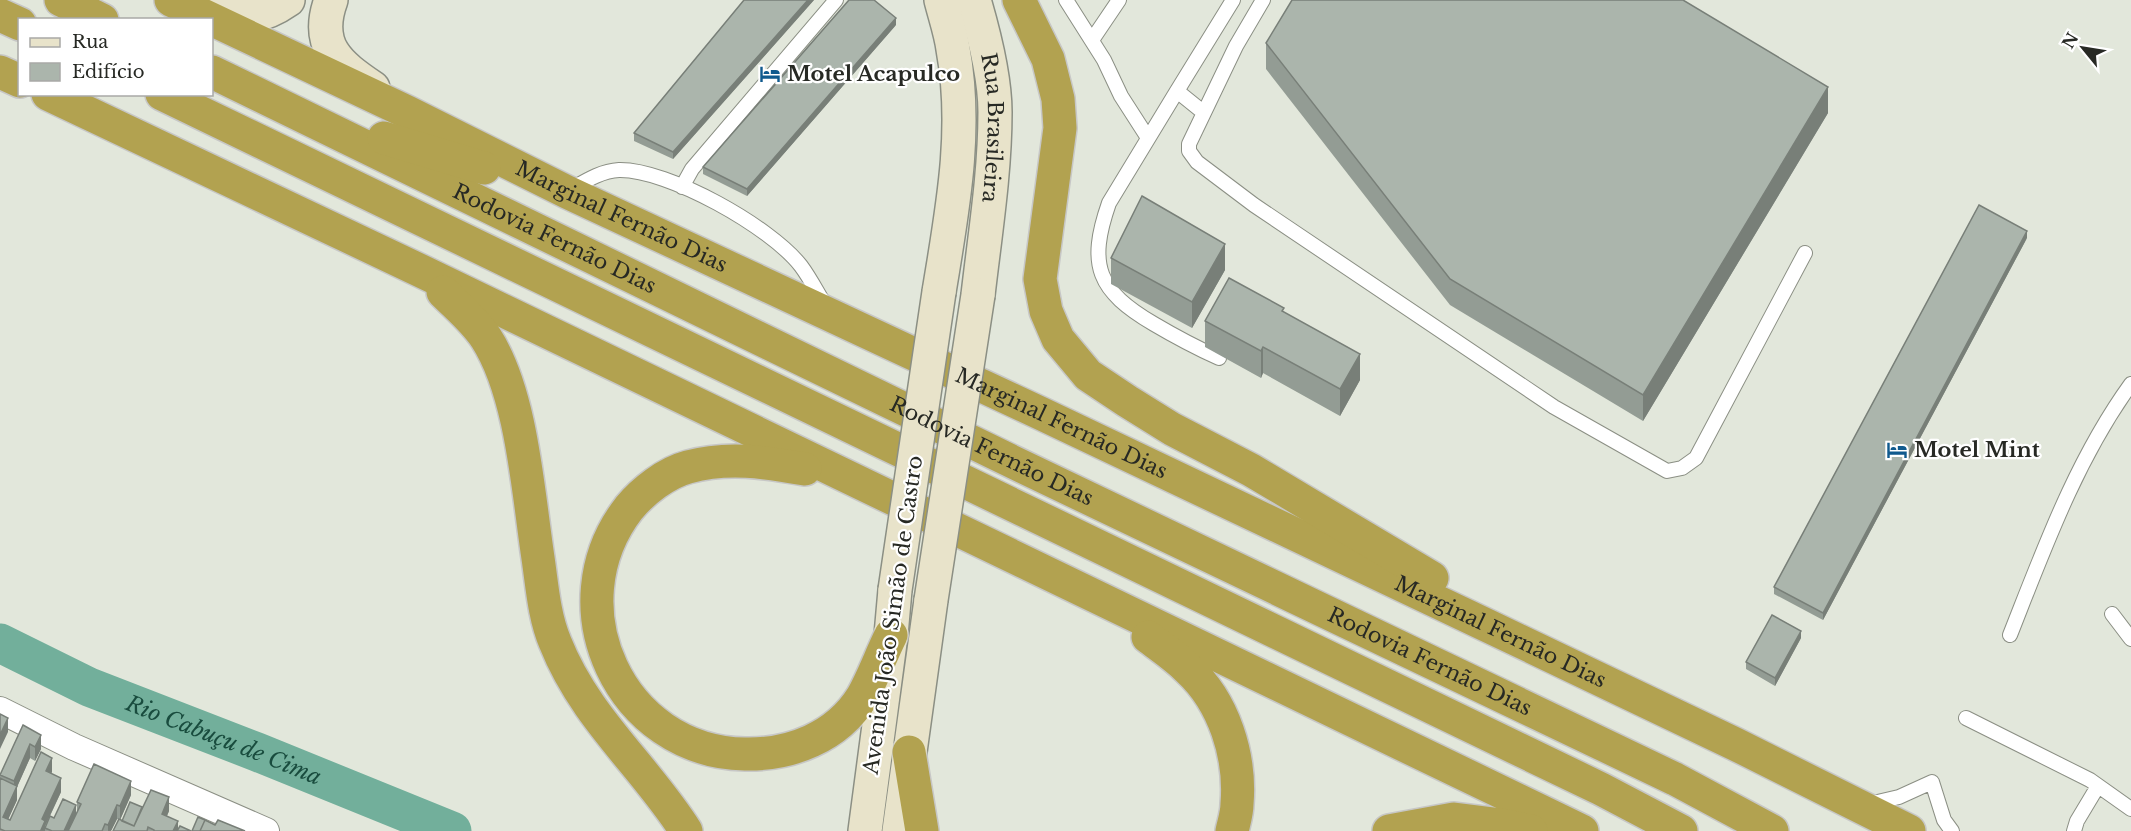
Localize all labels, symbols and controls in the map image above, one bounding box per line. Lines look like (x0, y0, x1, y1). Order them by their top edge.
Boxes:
legend (18, 18, 213, 96)
north arrow (2053, 18, 2113, 78)
text: N (2058, 29, 2082, 52)
text: Rua (72, 31, 108, 53)
street label: Rua Brasileira (975, 51, 1008, 204)
text: Edifício (72, 61, 145, 83)
place label: Motel Acapulco (787, 61, 960, 87)
hotel icon: Motel Acapulco (758, 62, 782, 86)
street label: Marginal Fernão Dias (511, 155, 732, 278)
street label: Rodovia Fernão Dias (449, 178, 661, 299)
street label: Marginal Fernão Dias (951, 362, 1172, 485)
street label: Rodovia Fernão Dias (886, 391, 1098, 512)
place label: Motel Mint (1914, 437, 2040, 463)
hotel icon: Motel Mint (1885, 438, 1909, 462)
street label: Avenida João Simão de Castro (858, 454, 928, 777)
street label: Marginal Fernão Dias (1390, 570, 1610, 693)
street label: Rodovia Fernão Dias (1324, 602, 1536, 721)
water label: Rio Cabuçu de Cima (121, 689, 325, 791)

